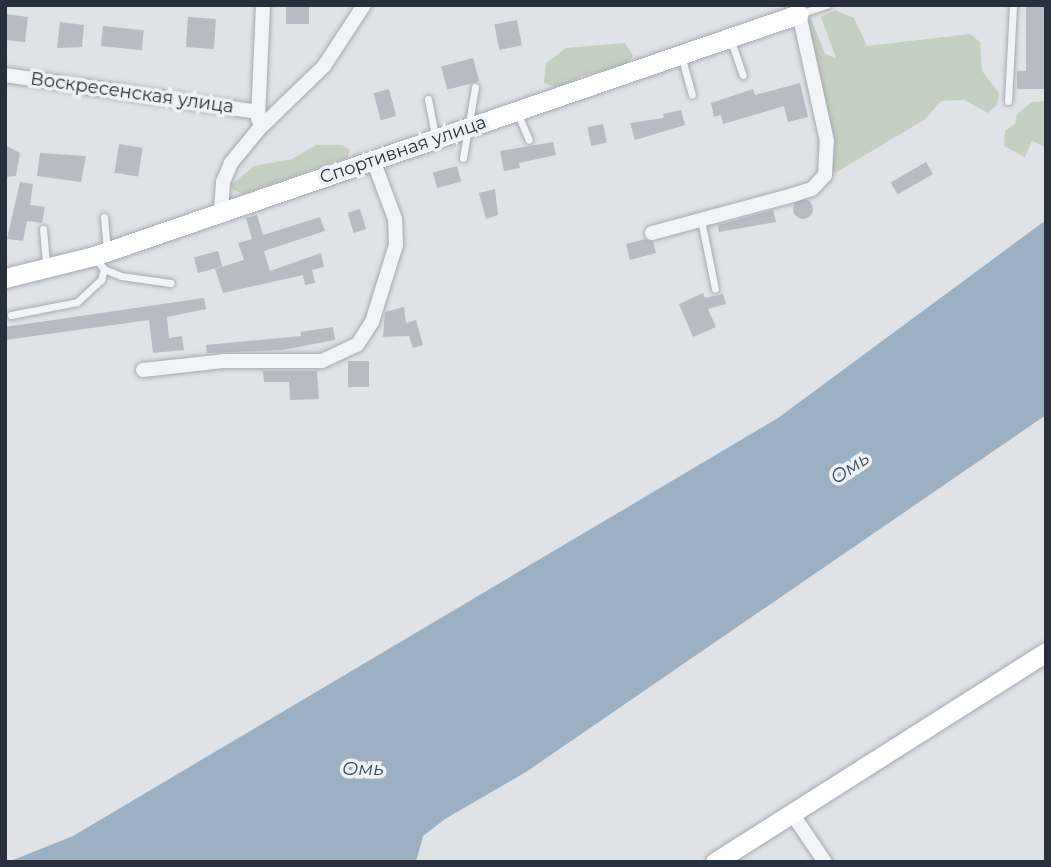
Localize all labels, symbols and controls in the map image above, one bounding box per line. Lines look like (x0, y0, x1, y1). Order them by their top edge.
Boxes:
street label: Воскресенская улица (29, 68, 235, 118)
street label: Спортивная улица (317, 111, 489, 189)
water label: Омь (826, 447, 874, 489)
water label: Омь (342, 758, 384, 780)

